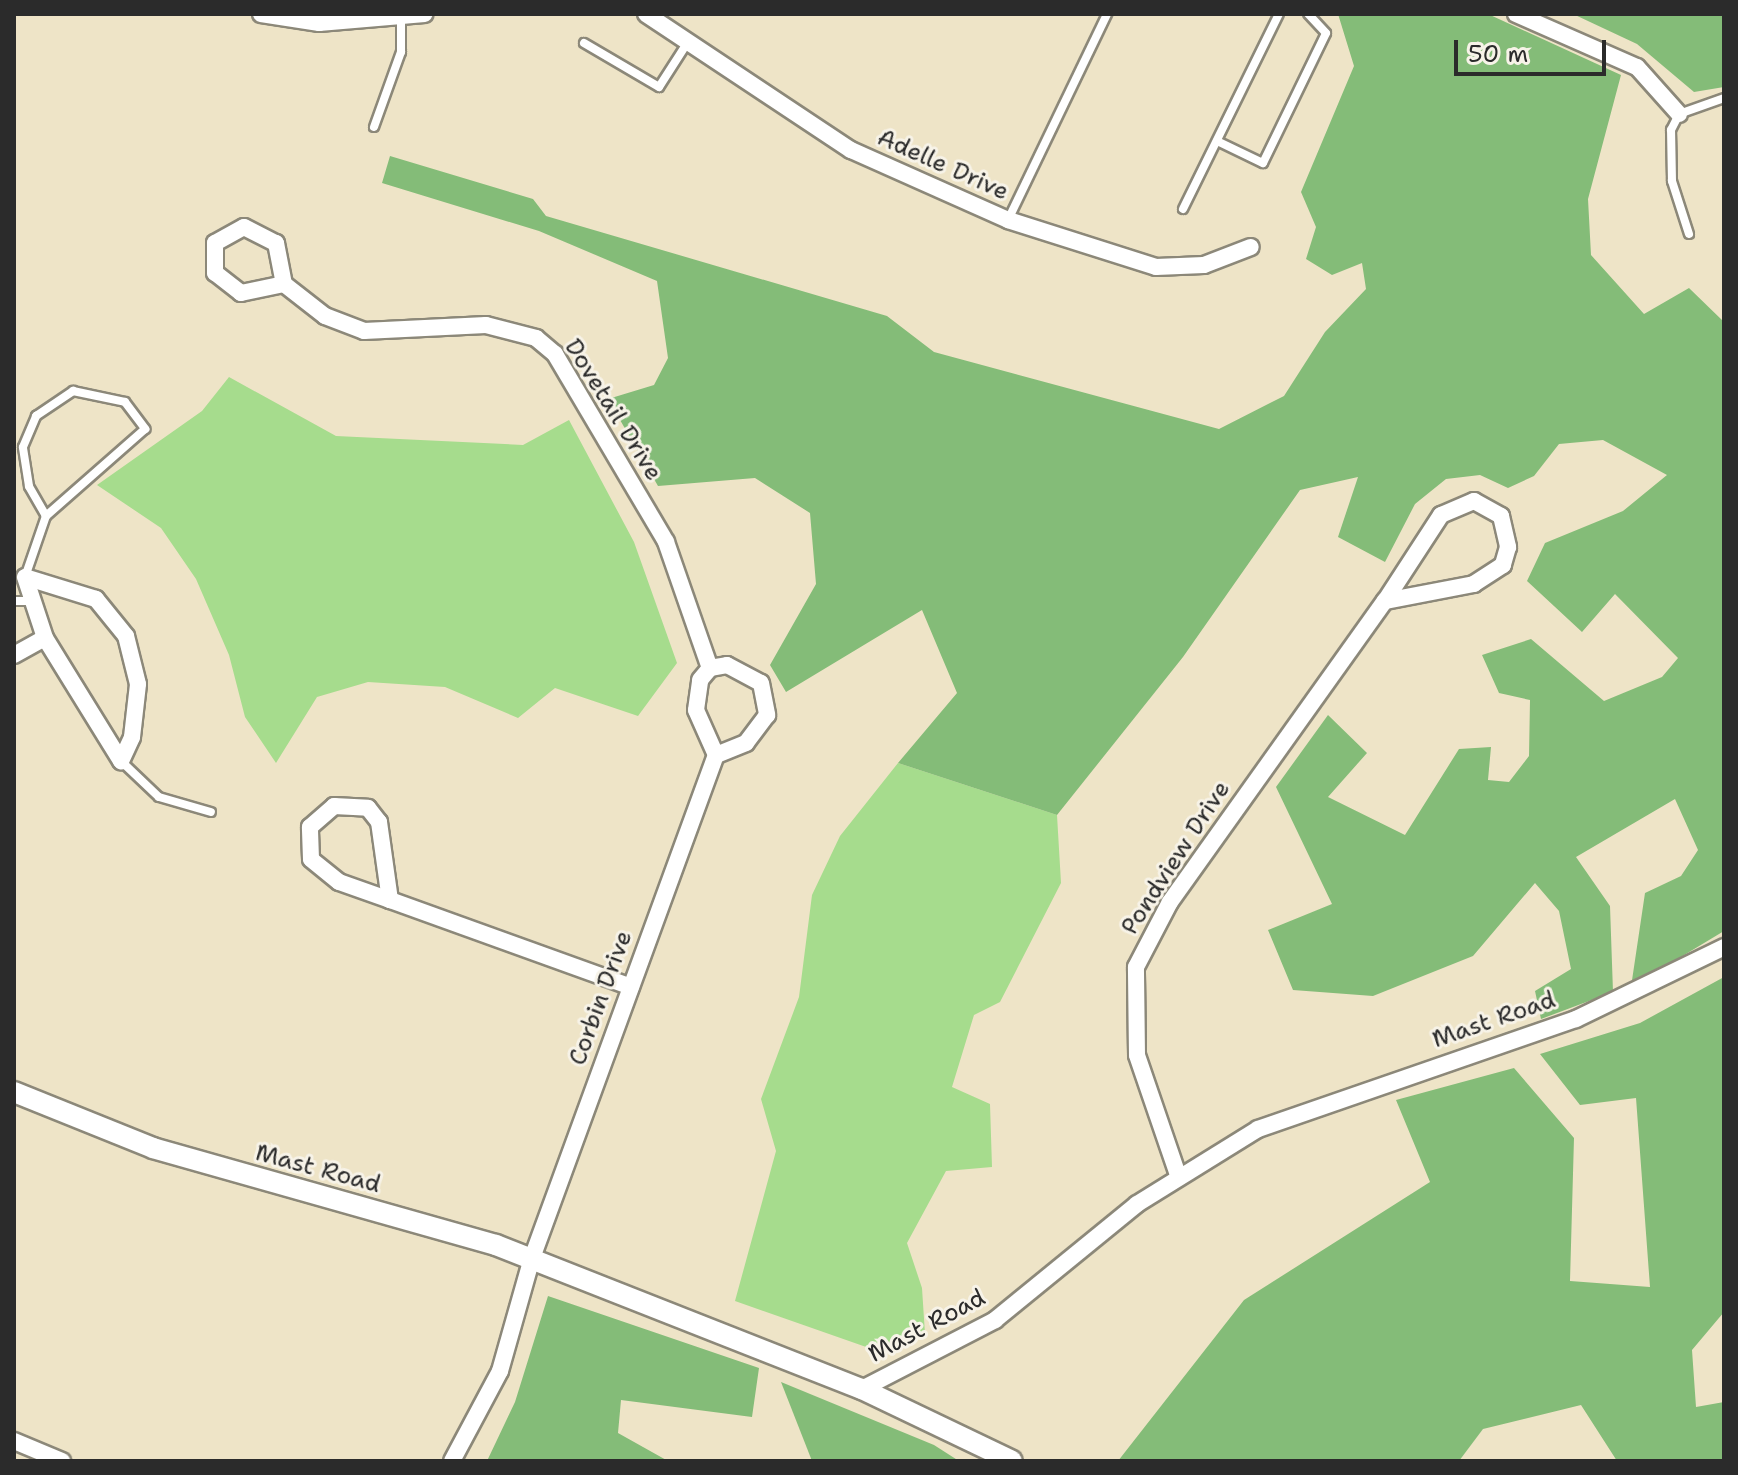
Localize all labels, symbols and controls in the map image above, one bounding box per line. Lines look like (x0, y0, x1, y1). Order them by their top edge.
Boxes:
scale bar (1458, 24, 1610, 74)
text: 50 m (1468, 38, 1528, 70)
street label: Adelle Drive (873, 123, 1013, 207)
street label: Dovetail Drive (558, 334, 668, 486)
street label: Pondview Drive (1116, 776, 1236, 940)
street label: Corbin Drive (563, 927, 639, 1069)
street label: Mast Road (1429, 985, 1559, 1055)
street label: Mast Road (252, 1138, 384, 1200)
street label: Mast Road (864, 1283, 990, 1369)

